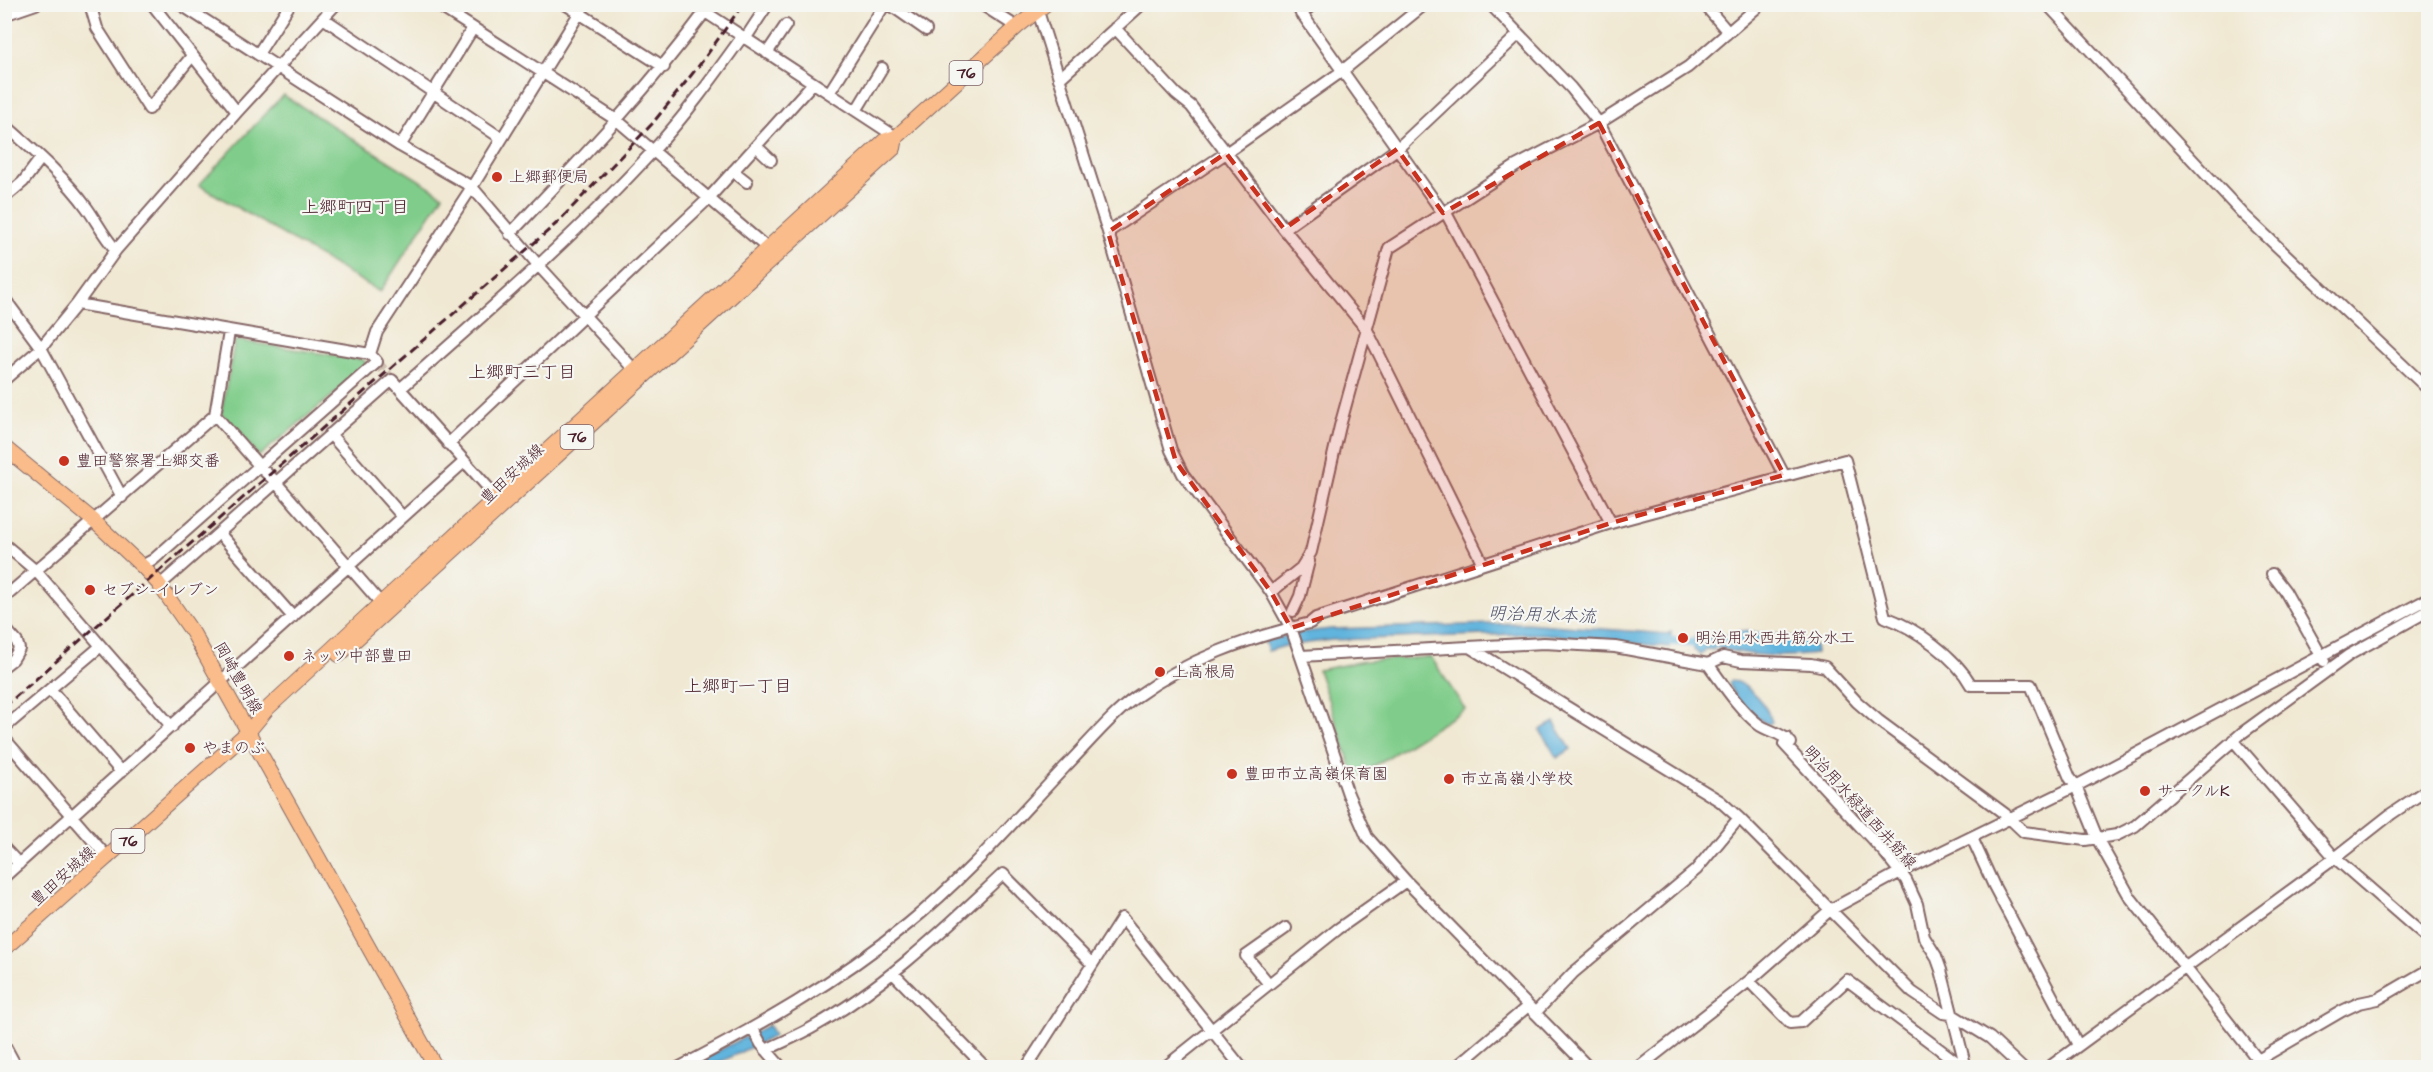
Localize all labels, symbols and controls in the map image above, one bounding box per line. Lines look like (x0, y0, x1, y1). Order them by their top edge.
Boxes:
road number: 76 (950, 61, 982, 85)
place label: 上郷郵便局 (509, 166, 589, 188)
marker: 上郷郵便局 (490, 170, 504, 184)
district label: 上郷町四丁目 (301, 195, 409, 220)
district label: 上郷町三丁目 (468, 360, 576, 385)
road number: 76 (560, 425, 594, 449)
street label: 豊田安城線 (475, 439, 549, 509)
place label: 豊田警察署上郷交番 (76, 450, 220, 472)
marker: 豊田警察署上郷交番 (57, 454, 71, 468)
place label: セブン-イレブン (102, 579, 219, 601)
marker: セブン-イレブン (83, 583, 97, 597)
water label: 明治用水本流 (1488, 601, 1597, 629)
place label: 明治用水西井筋分水工 (1695, 627, 1855, 649)
marker: 明治用水西井筋分水工 (1676, 631, 1690, 645)
street label: 岡崎豊明線 (208, 638, 268, 718)
place label: ネッツ中部豊田 (301, 645, 412, 667)
marker: ネッツ中部豊田 (282, 649, 296, 663)
place label: 上高根局 (1172, 661, 1236, 683)
marker: 上高根局 (1153, 665, 1167, 679)
district label: 上郷町一丁目 (684, 674, 792, 699)
place label: やまのぶ (202, 737, 266, 759)
street label: 明治用水緑道西井筋線 (1798, 740, 1922, 874)
marker: やまのぶ (183, 741, 197, 755)
place label: 豊田市立高嶺保育園 (1244, 763, 1388, 785)
marker: 豊田市立高嶺保育園 (1225, 767, 1239, 781)
place label: 市立高嶺小学校 (1461, 768, 1573, 790)
marker: 市立高嶺小学校 (1442, 772, 1456, 786)
place label: サークルK (2157, 780, 2230, 802)
marker: サークルK (2138, 784, 2152, 798)
road number: 76 (112, 829, 144, 853)
street label: 豊田安城線 (26, 841, 100, 911)

